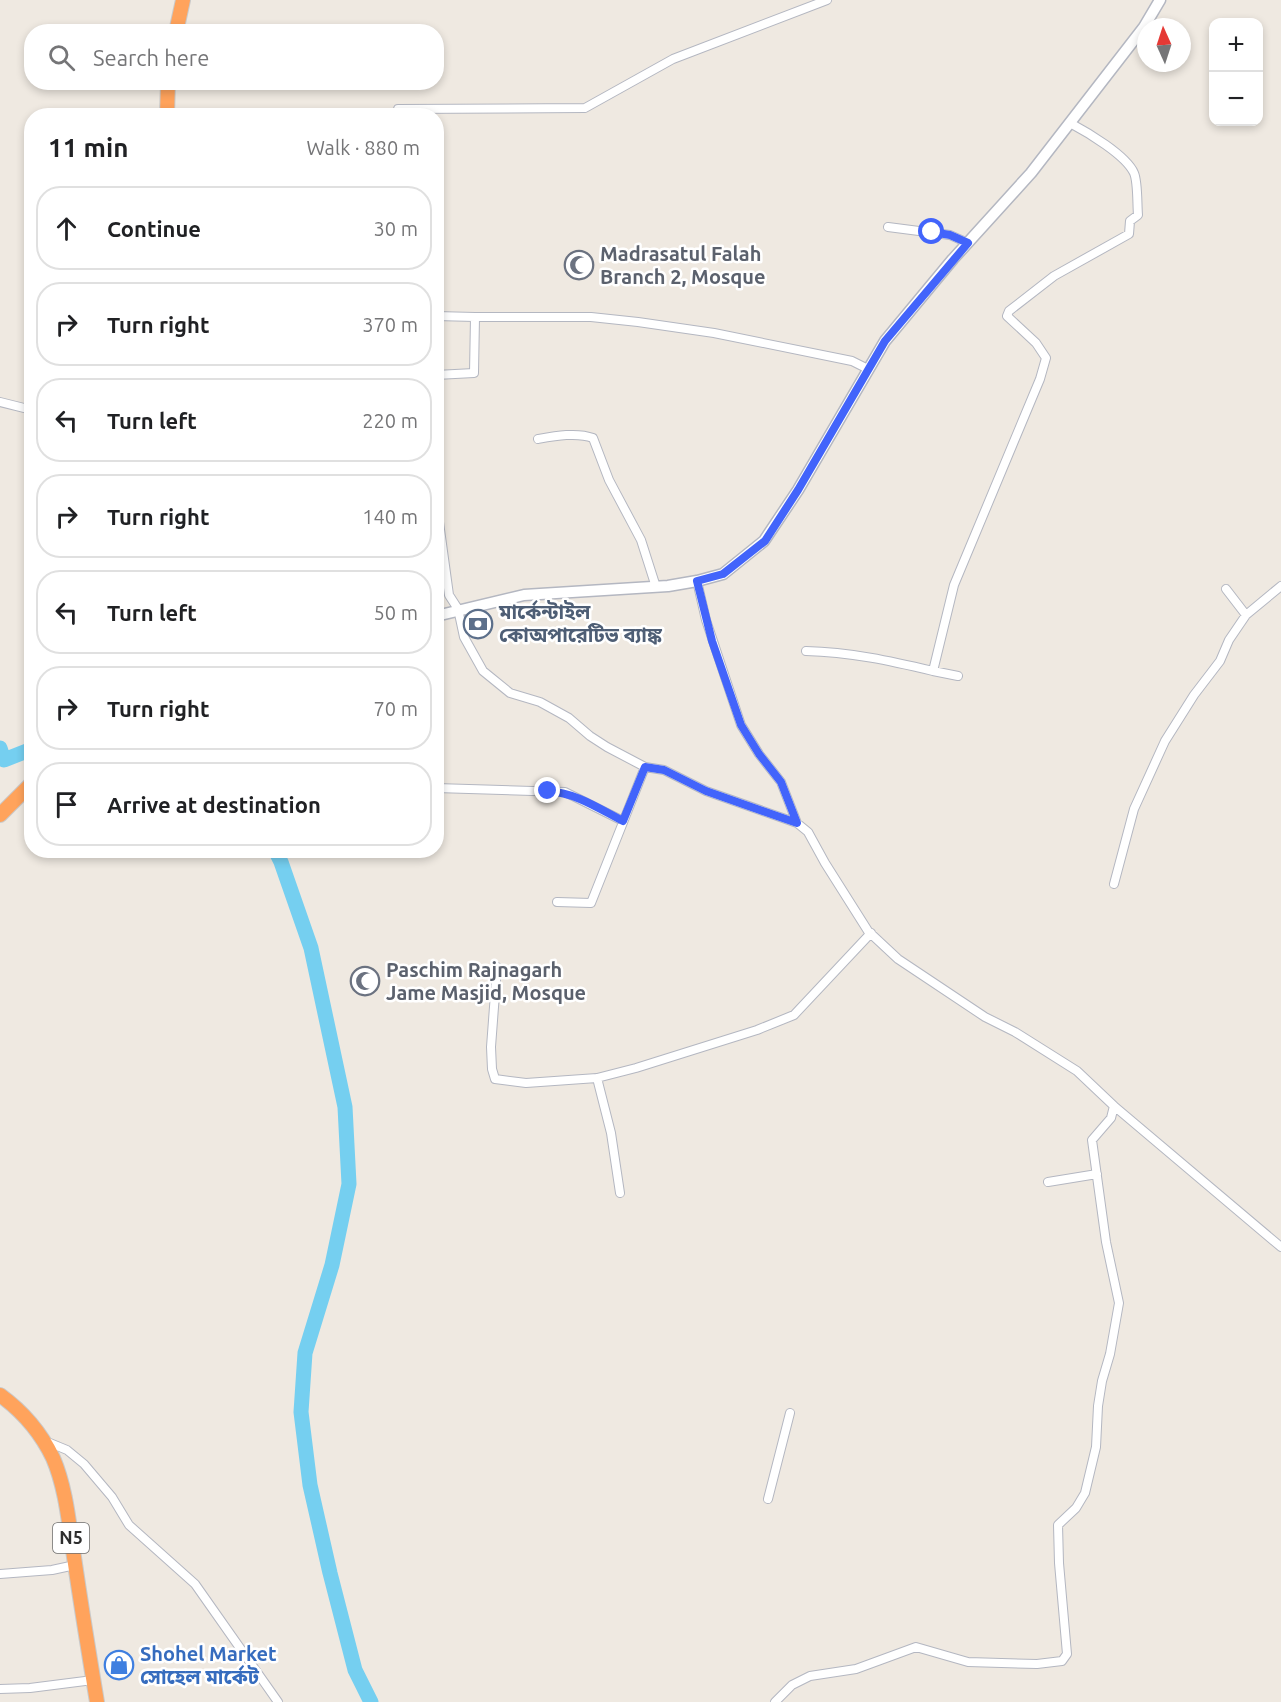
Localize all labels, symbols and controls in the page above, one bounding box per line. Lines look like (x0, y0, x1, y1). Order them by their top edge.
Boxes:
north arrow (1137, 18, 1191, 72)
map controls (1209, 18, 1263, 126)
button: + (1209, 18, 1263, 72)
search box (24, 24, 444, 90)
icon: search (45, 41, 78, 74)
text: Search here (93, 45, 209, 70)
button: − (1209, 72, 1263, 126)
text: 11 min (48, 133, 128, 162)
text: Walk · 880 m (307, 136, 420, 159)
icon: ahead (50, 212, 83, 245)
text: Continue (107, 216, 201, 241)
text: 30 m (374, 217, 418, 240)
route start (918, 218, 944, 244)
place label: Madrasatul Falah Branch 2, Mosque (600, 242, 766, 288)
mosque icon: Madrasatul Falah Branch 2, Mosque (563, 249, 595, 281)
icon: right (50, 308, 83, 341)
text: Turn right (107, 312, 209, 337)
text: 370 m (362, 313, 418, 336)
icon: left (50, 404, 83, 437)
text: Turn left (107, 408, 197, 433)
text: 220 m (362, 409, 418, 432)
icon: right (50, 500, 83, 533)
text: Turn right (107, 504, 209, 529)
text: 140 m (362, 505, 418, 528)
icon: left (50, 596, 83, 629)
text: Turn left (107, 600, 197, 625)
place label: মার্কেন্টাইল কোঅপারেটিভ ব্যাঙ্ক (498, 600, 663, 646)
text: 50 m (374, 601, 418, 624)
bank icon: মার্কেন্টাইল কোঅপারেটিভ ব্যাঙ্ক (462, 608, 494, 640)
icon: right (50, 692, 83, 725)
text: Turn right (107, 696, 209, 721)
text: 70 m (374, 697, 418, 720)
route end (534, 777, 560, 803)
icon: arrive (50, 788, 83, 821)
text: Arrive at destination (107, 792, 321, 817)
place label: Paschim Rajnagarh Jame Masjid, Mosque (386, 958, 586, 1004)
mosque icon: Paschim Rajnagarh Jame Masjid, Mosque (349, 965, 381, 997)
road number: N5 (53, 1523, 89, 1553)
place label: Shohel Market সোহেল মার্কেট (140, 1642, 277, 1688)
shop icon: Shohel Market সোহেল মার্কেট (103, 1649, 135, 1681)

